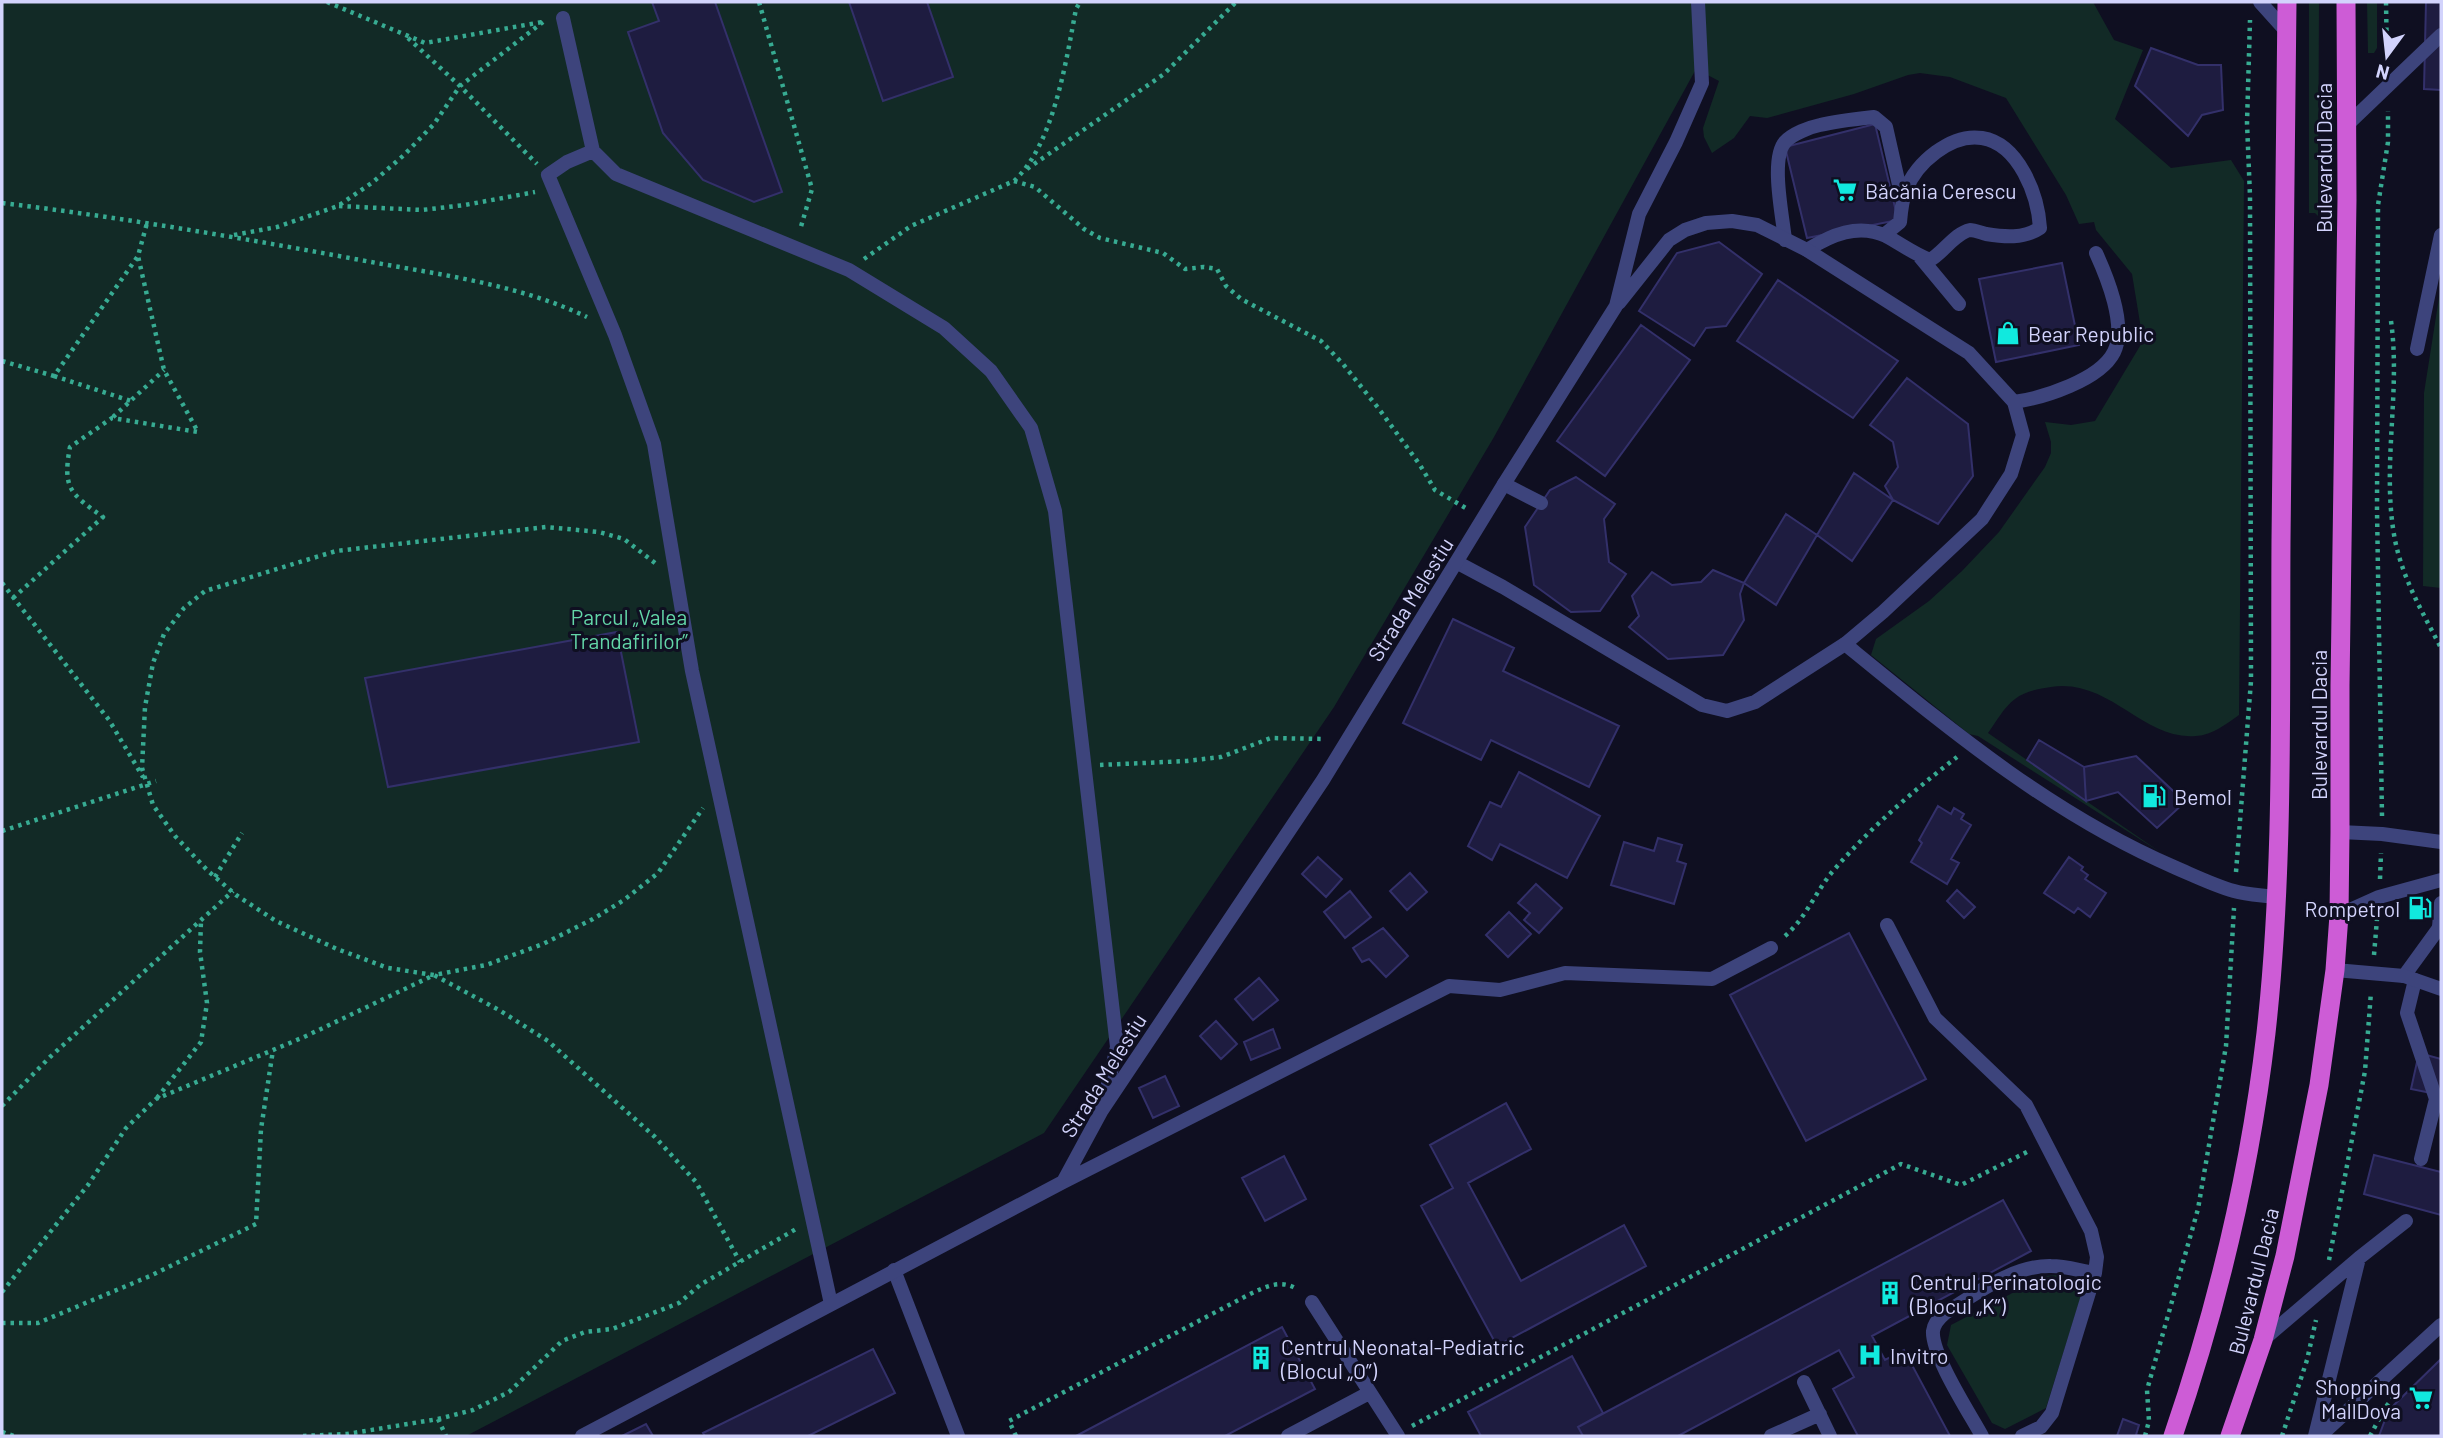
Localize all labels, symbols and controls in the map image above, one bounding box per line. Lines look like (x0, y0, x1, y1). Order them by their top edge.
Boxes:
north arrow (2352, 21, 2422, 91)
text: N (2373, 60, 2392, 86)
street label: Bulevardul Dacia (2311, 83, 2336, 233)
supermarket icon: Băcănia Cerescu (1831, 176, 1859, 204)
place label: Băcănia Cerescu (1865, 178, 2017, 203)
shop icon: Bear Republic (1994, 319, 2022, 347)
place label: Bear Republic (2028, 321, 2154, 346)
street label: Strada Melestiu (1362, 533, 1458, 665)
park label: Parcul „Valea Trandafirilor” (570, 604, 688, 653)
street label: Bulevardul Dacia (2306, 650, 2331, 800)
fuel station icon: Bemol (2140, 782, 2168, 810)
place label: Bemol (2174, 784, 2232, 809)
fuel station icon: Rompetrol (2406, 894, 2434, 922)
place label: Rompetrol (2304, 896, 2400, 921)
street label: Strada Melestiu (1055, 1009, 1151, 1141)
street label: Bulevardul Dacia (2223, 1205, 2283, 1357)
place label: Centrul Perinatologic (Blocul „K”) (1909, 1269, 2102, 1318)
building icon: Centrul Perinatologic (Blocul „K”) (1876, 1279, 1904, 1307)
place label: Centrul Neonatal-Pediatric (Blocul „O”) (1280, 1334, 1524, 1383)
hospital icon: Invitro (1856, 1341, 1884, 1369)
place label: Invitro (1890, 1343, 1949, 1368)
building icon: Centrul Neonatal-Pediatric (Blocul „O”) (1247, 1344, 1275, 1372)
place label: Shopping MallDova (2315, 1374, 2401, 1423)
supermarket icon: Shopping MallDova (2407, 1384, 2435, 1412)

